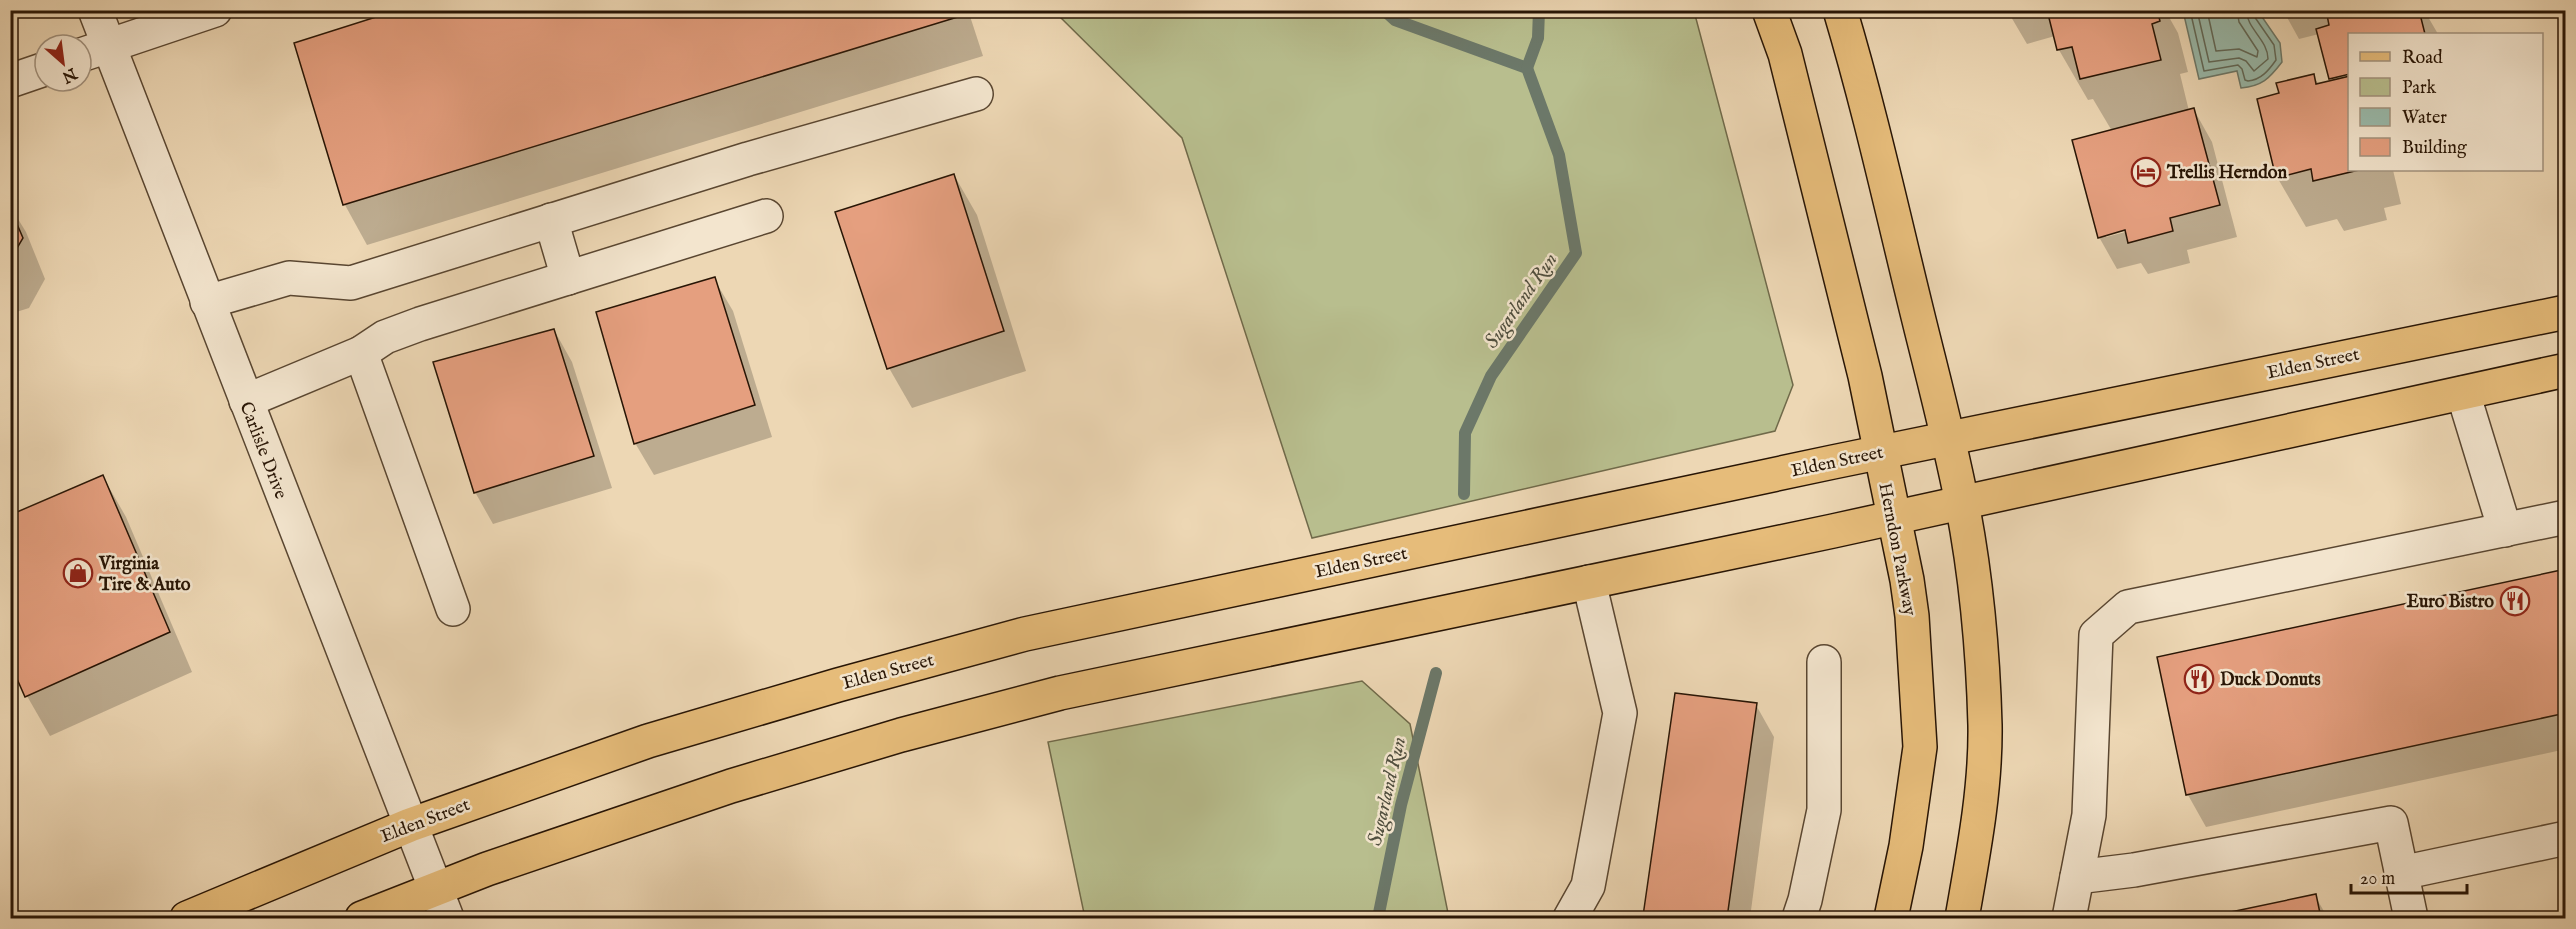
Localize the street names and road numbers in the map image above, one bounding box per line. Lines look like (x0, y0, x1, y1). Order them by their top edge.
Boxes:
street label: Elden Street (2265, 344, 2361, 385)
street label: Carlisle Drive (234, 399, 292, 502)
street label: Elden Street (1789, 442, 1885, 483)
street label: Herndon Parkway (1872, 481, 1921, 618)
street label: Elden Street (1313, 543, 1409, 584)
street label: Elden Street (840, 649, 936, 696)
street label: Elden Street (378, 794, 473, 849)

